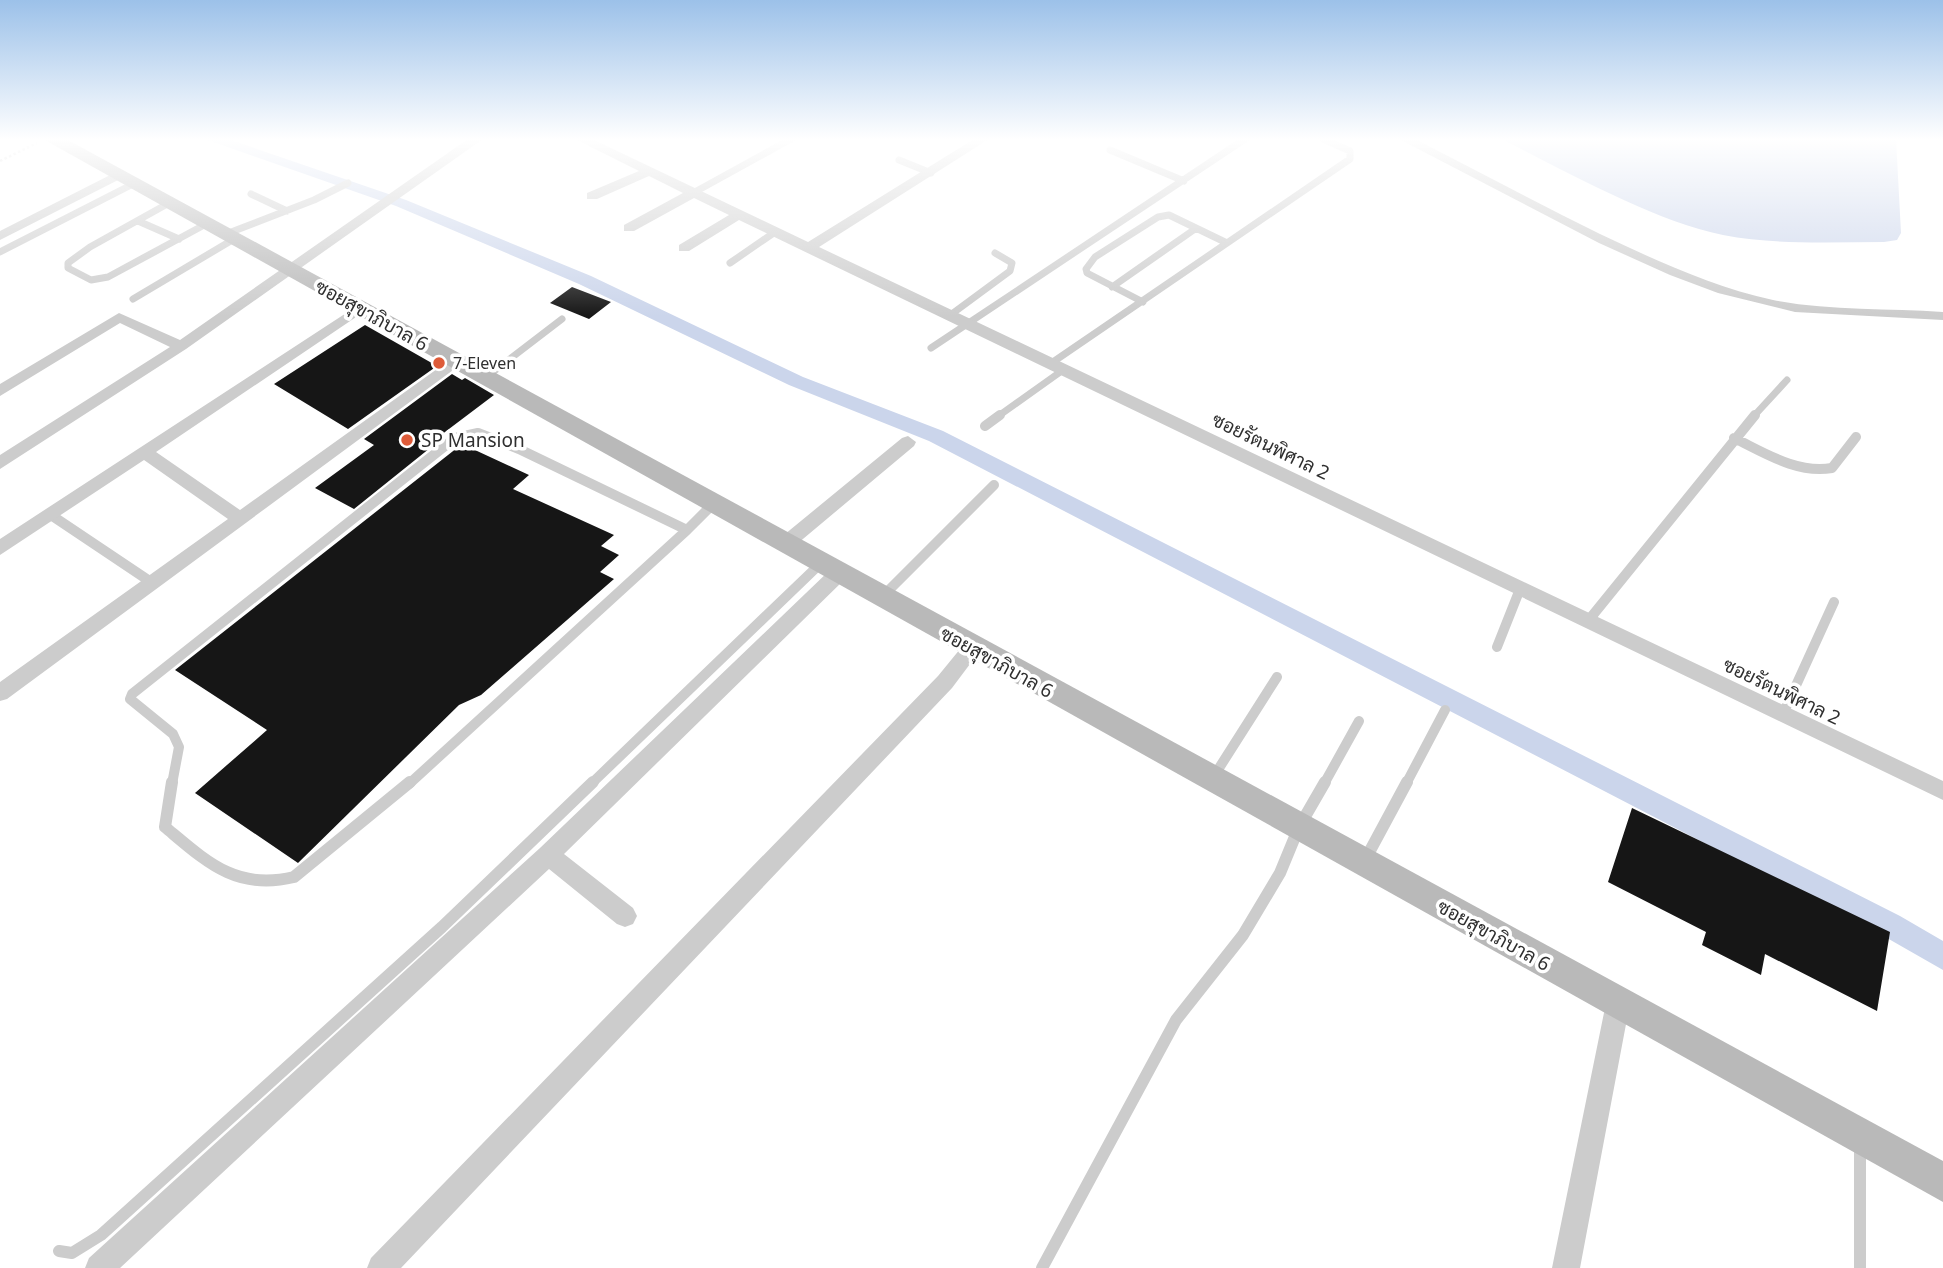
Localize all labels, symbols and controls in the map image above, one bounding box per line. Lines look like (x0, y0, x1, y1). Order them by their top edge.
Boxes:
street label: ซอยสุขาภิบาล 6 (311, 273, 433, 357)
place label: 7-Eleven (453, 352, 516, 374)
marker: 7-Eleven (431, 355, 447, 371)
street label: ซอยรัตนพิศาล 2 (1208, 406, 1334, 486)
place label: SP Mansion (421, 427, 525, 453)
marker: SP Mansion (399, 432, 415, 448)
street label: ซอยสุขาภิบาล 6 (936, 620, 1058, 704)
street label: ซอยรัตนพิศาล 2 (1719, 651, 1845, 731)
street label: ซอยสุขาภิบาล 6 (1433, 893, 1555, 977)

